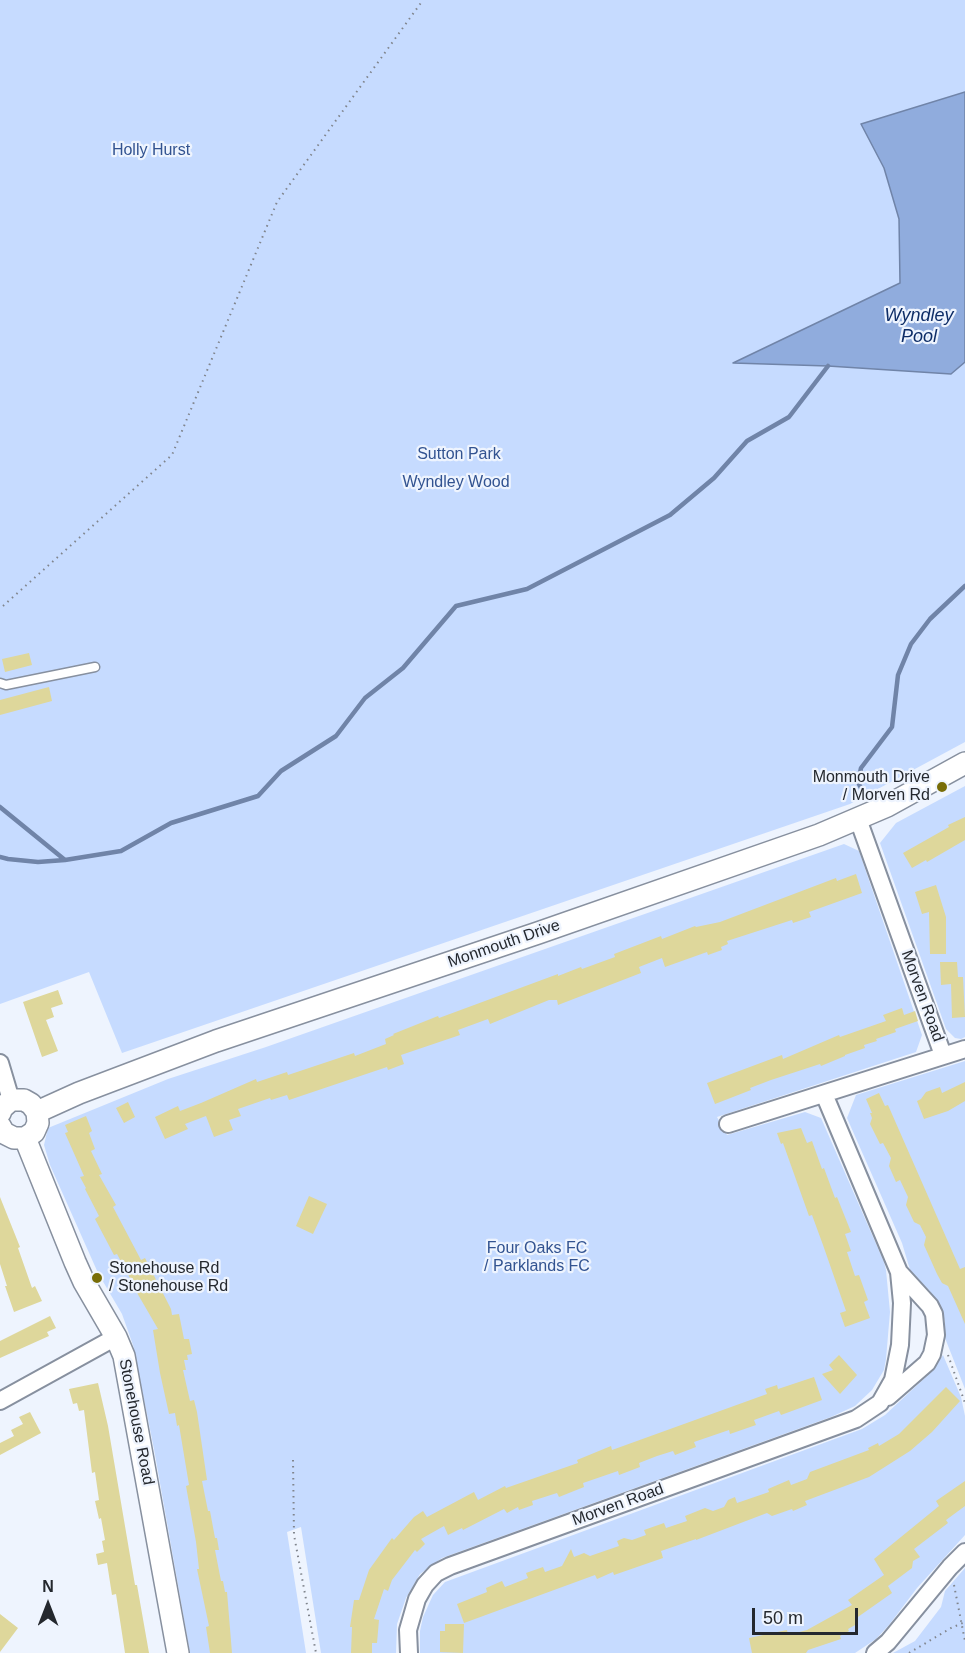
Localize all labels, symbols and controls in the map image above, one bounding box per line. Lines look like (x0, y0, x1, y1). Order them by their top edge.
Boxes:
park label: Holly Hurst (112, 141, 190, 161)
water label: Wyndley Pool (884, 305, 954, 348)
park label: Sutton Park (417, 445, 501, 465)
park label: Wyndley Wood (402, 473, 510, 493)
place label: Monmouth Drive / Morven Rd (813, 768, 930, 806)
marker: Monmouth Drive / Morven Rd (935, 780, 949, 794)
street label: Monmouth Drive (445, 916, 563, 972)
street label: Morven Road (897, 948, 947, 1044)
park label: Four Oaks FC / Parklands FC (484, 1239, 590, 1277)
place label: Stonehouse Rd / Stonehouse Rd (109, 1259, 228, 1297)
marker: Stonehouse Rd / Stonehouse Rd (90, 1271, 104, 1285)
street label: Stonehouse Road (114, 1357, 158, 1487)
street label: Morven Road (570, 1480, 666, 1530)
north arrow (18, 1575, 78, 1635)
text: N (42, 1578, 54, 1595)
scale bar (755, 1596, 862, 1634)
text: 50 m (763, 1608, 803, 1628)

